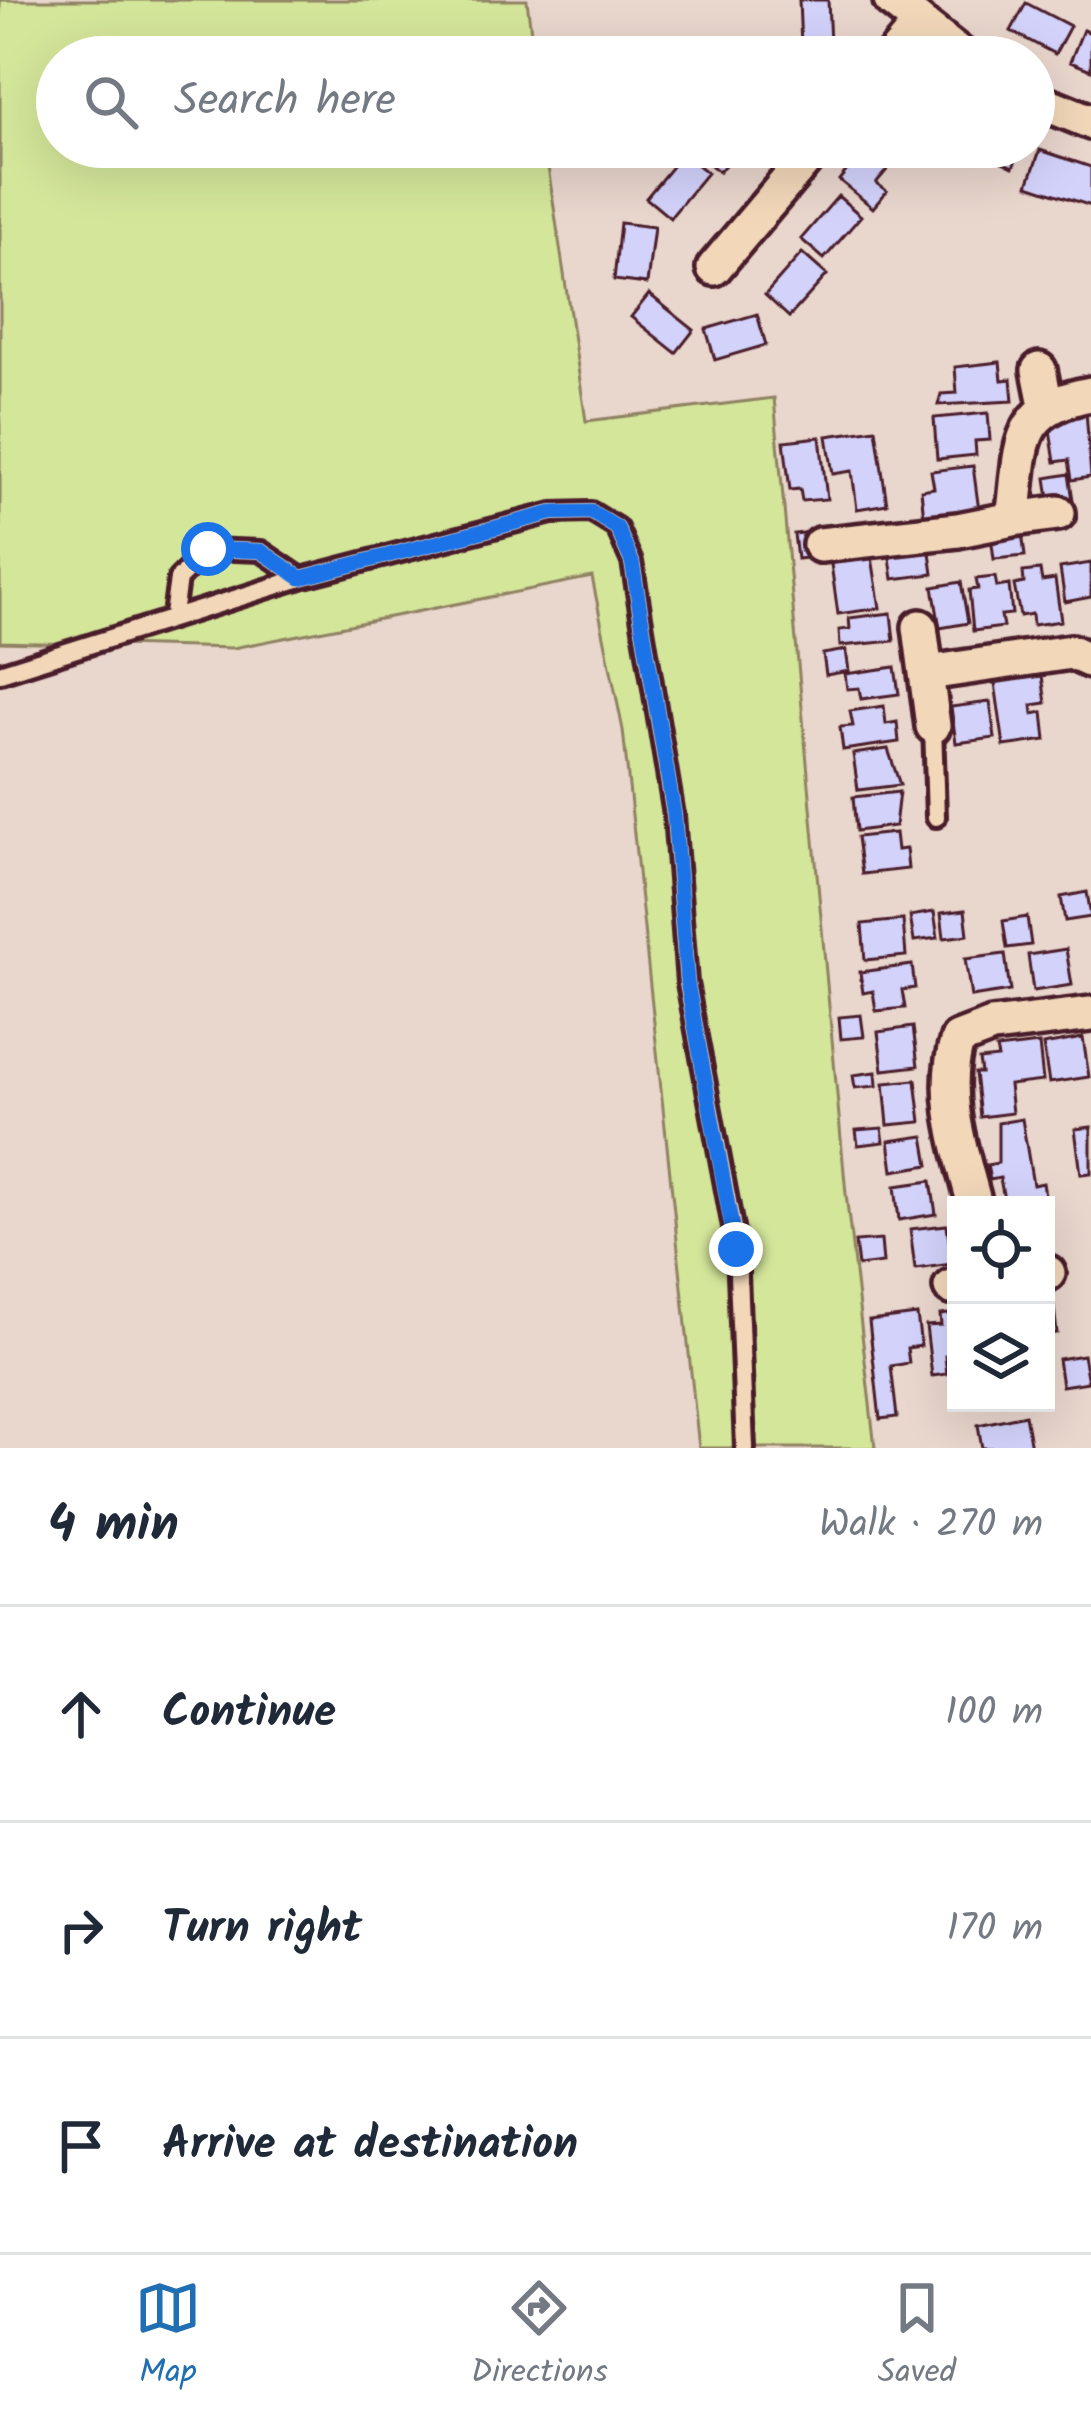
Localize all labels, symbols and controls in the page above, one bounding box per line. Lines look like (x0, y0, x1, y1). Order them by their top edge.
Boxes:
search box (36, 36, 1055, 168)
text: Search here (174, 66, 396, 138)
icon: search (78, 69, 144, 135)
route start (181, 522, 235, 576)
map controls (947, 1196, 1055, 1412)
button: locate (947, 1196, 1055, 1304)
route end (709, 1222, 763, 1276)
button: layers (947, 1304, 1055, 1412)
text: 4 min (48, 1486, 179, 1567)
text: Walk · 270 m (819, 1495, 1043, 1557)
text: Continue (162, 1678, 336, 1750)
icon: ahead (48, 1681, 114, 1747)
text: 100 m (945, 1683, 1043, 1745)
text: Turn right (162, 1894, 362, 1966)
icon: right (48, 1897, 114, 1963)
text: 170 m (947, 1899, 1043, 1961)
text: Arrive at destination (162, 2110, 578, 2182)
icon: arrive (48, 2113, 114, 2179)
tab: Map (135, 2275, 201, 2400)
tab: Directions (471, 2275, 608, 2400)
tab: Saved (878, 2275, 956, 2400)

